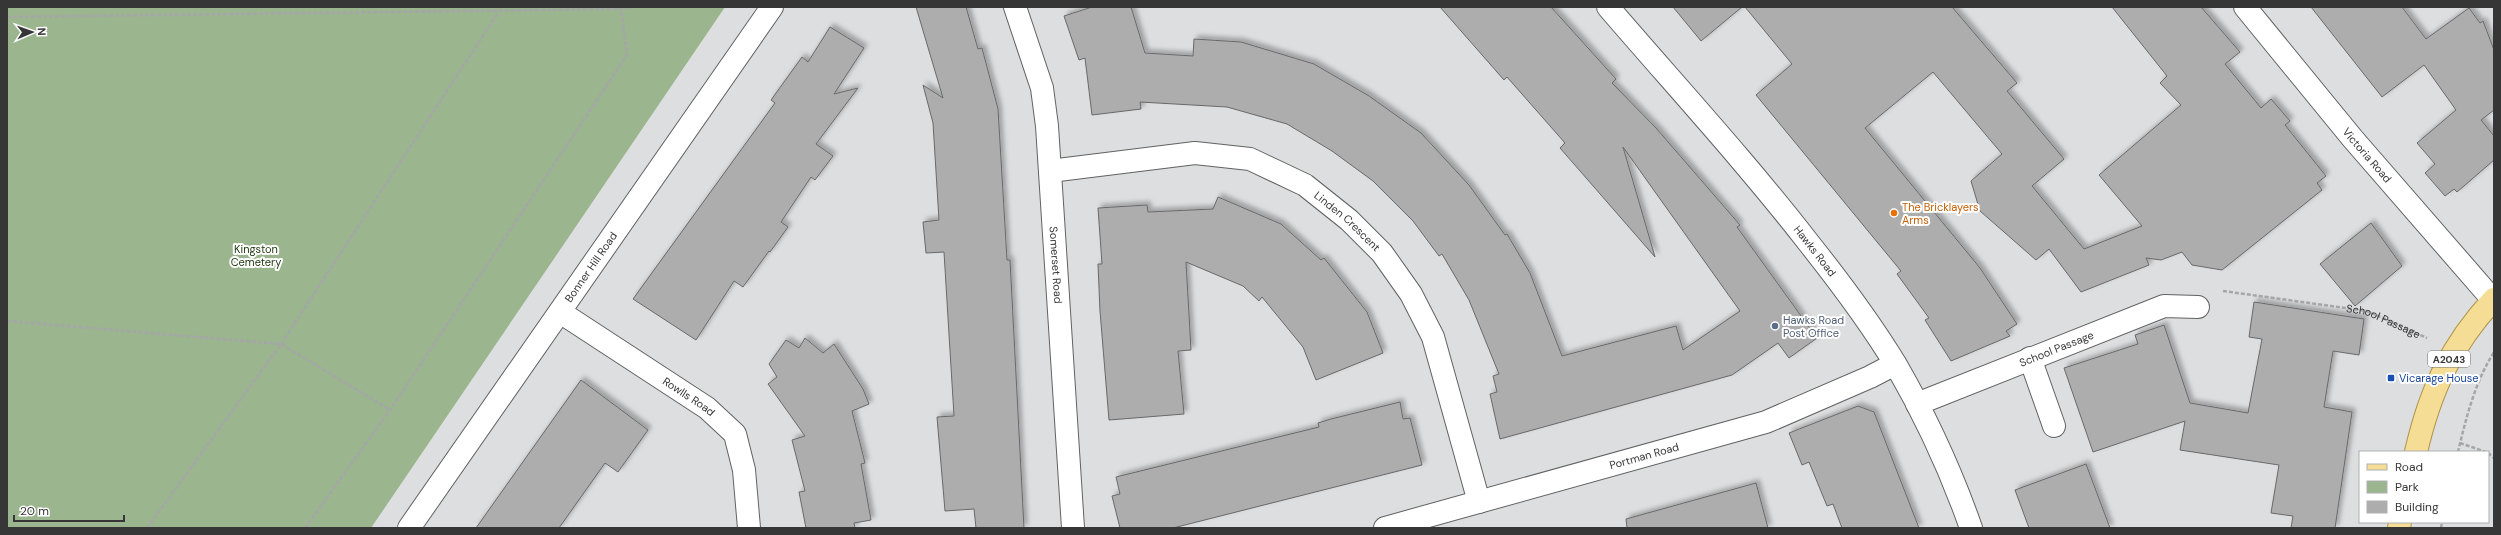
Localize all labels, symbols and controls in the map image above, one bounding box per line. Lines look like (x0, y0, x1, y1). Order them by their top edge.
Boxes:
north arrow (12, 12, 52, 52)
text: N (35, 27, 49, 36)
street label: Victoria Road (2340, 125, 2395, 186)
street label: Linden Crescent (1311, 188, 1383, 254)
place label: The Bricklayers Arms (1902, 200, 1979, 227)
marker: The Bricklayers Arms (1889, 208, 1899, 218)
street label: Hawks Road (1791, 223, 1839, 279)
street label: Somerset Road (1047, 226, 1065, 304)
street label: Bonner Hill Road (561, 229, 620, 305)
park label: Kingston Cemetery (231, 242, 281, 269)
street label: School Passage (2345, 301, 2423, 341)
place label: Hawks Road Post Office (1783, 313, 1844, 340)
marker: Hawks Road Post Office (1770, 321, 1780, 331)
street label: School Passage (2017, 328, 2096, 370)
road number: A2043 (2428, 351, 2470, 367)
place label: Vicarage House (2399, 371, 2479, 385)
marker: Vicarage House (2386, 373, 2396, 383)
street label: Rowlls Road (660, 374, 718, 419)
street label: Portman Road (1608, 440, 1681, 472)
legend (2359, 451, 2489, 523)
text: Road (2395, 459, 2423, 475)
text: Park (2395, 479, 2419, 495)
scale bar (14, 497, 124, 523)
text: Building (2395, 499, 2439, 515)
text: 20 m (20, 503, 49, 519)

